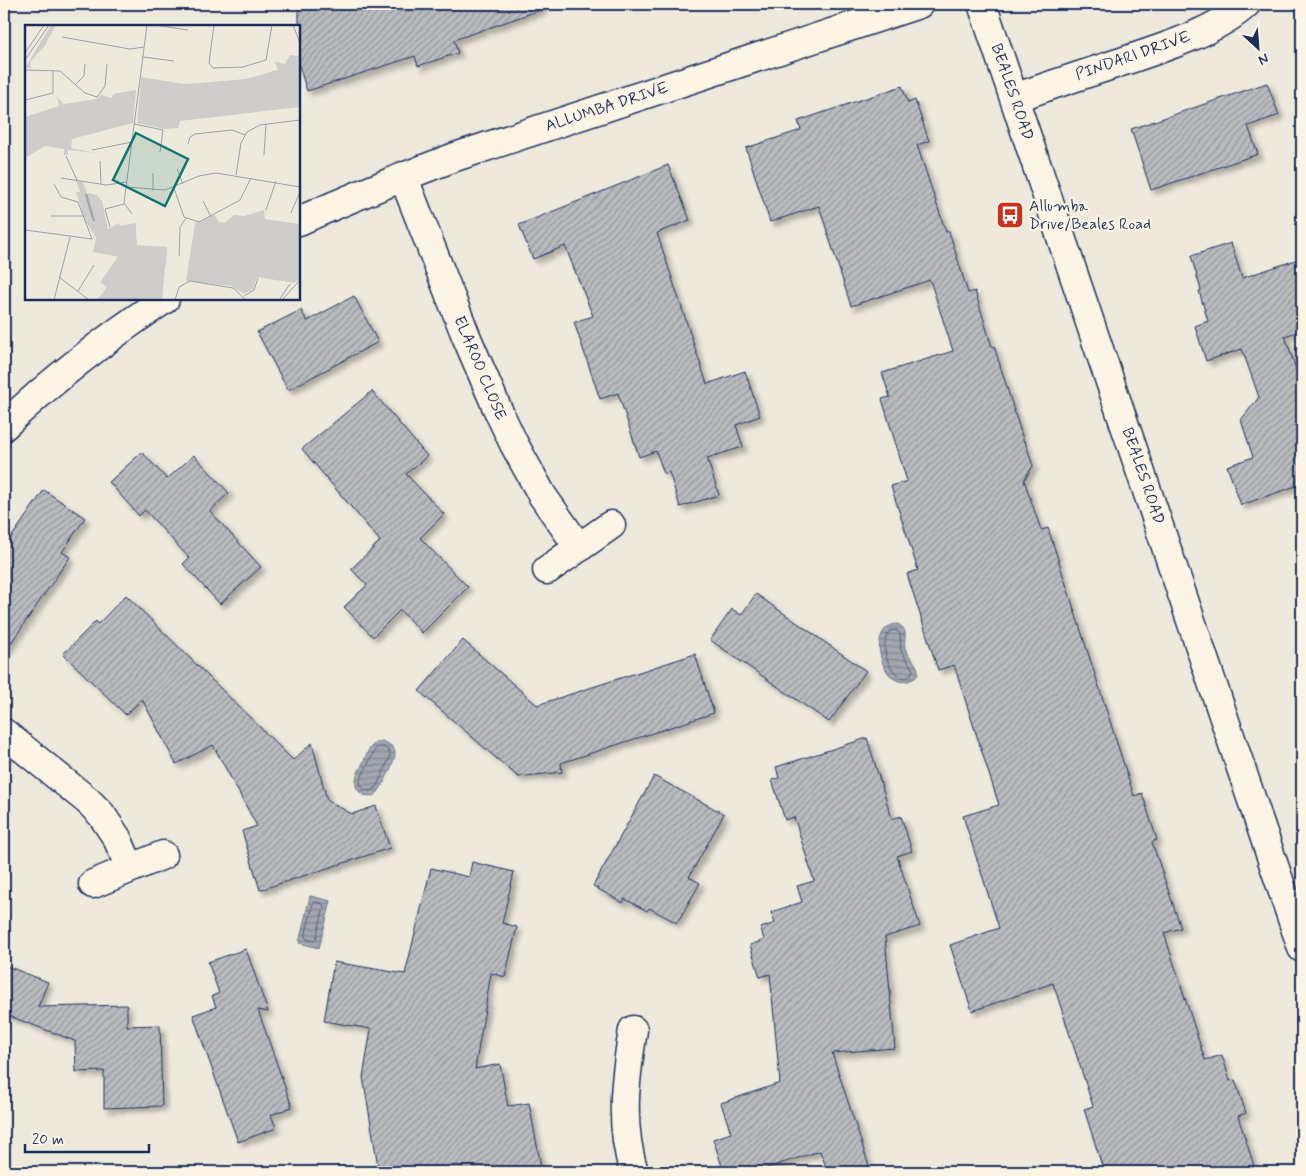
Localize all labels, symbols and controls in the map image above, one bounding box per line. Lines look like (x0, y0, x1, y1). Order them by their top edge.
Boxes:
north arrow (1234, 22, 1284, 72)
inset map (25, 25, 300, 300)
street label: PINDARI DRIVE (1073, 26, 1193, 86)
street label: BEALES ROAD (986, 41, 1038, 143)
text: N (1255, 49, 1271, 69)
street label: ALLUMBA DRIVE (543, 77, 671, 137)
place label: Allumba Drive/Beales Road (1029, 196, 1151, 235)
bus stop icon: Allumba Drive/Beales Road (995, 200, 1025, 230)
street label: ELAROO CLOSE (449, 313, 511, 423)
street label: BEALES ROAD (1117, 425, 1169, 527)
scale bar (25, 1121, 149, 1153)
text: 20 m (32, 1130, 64, 1150)

